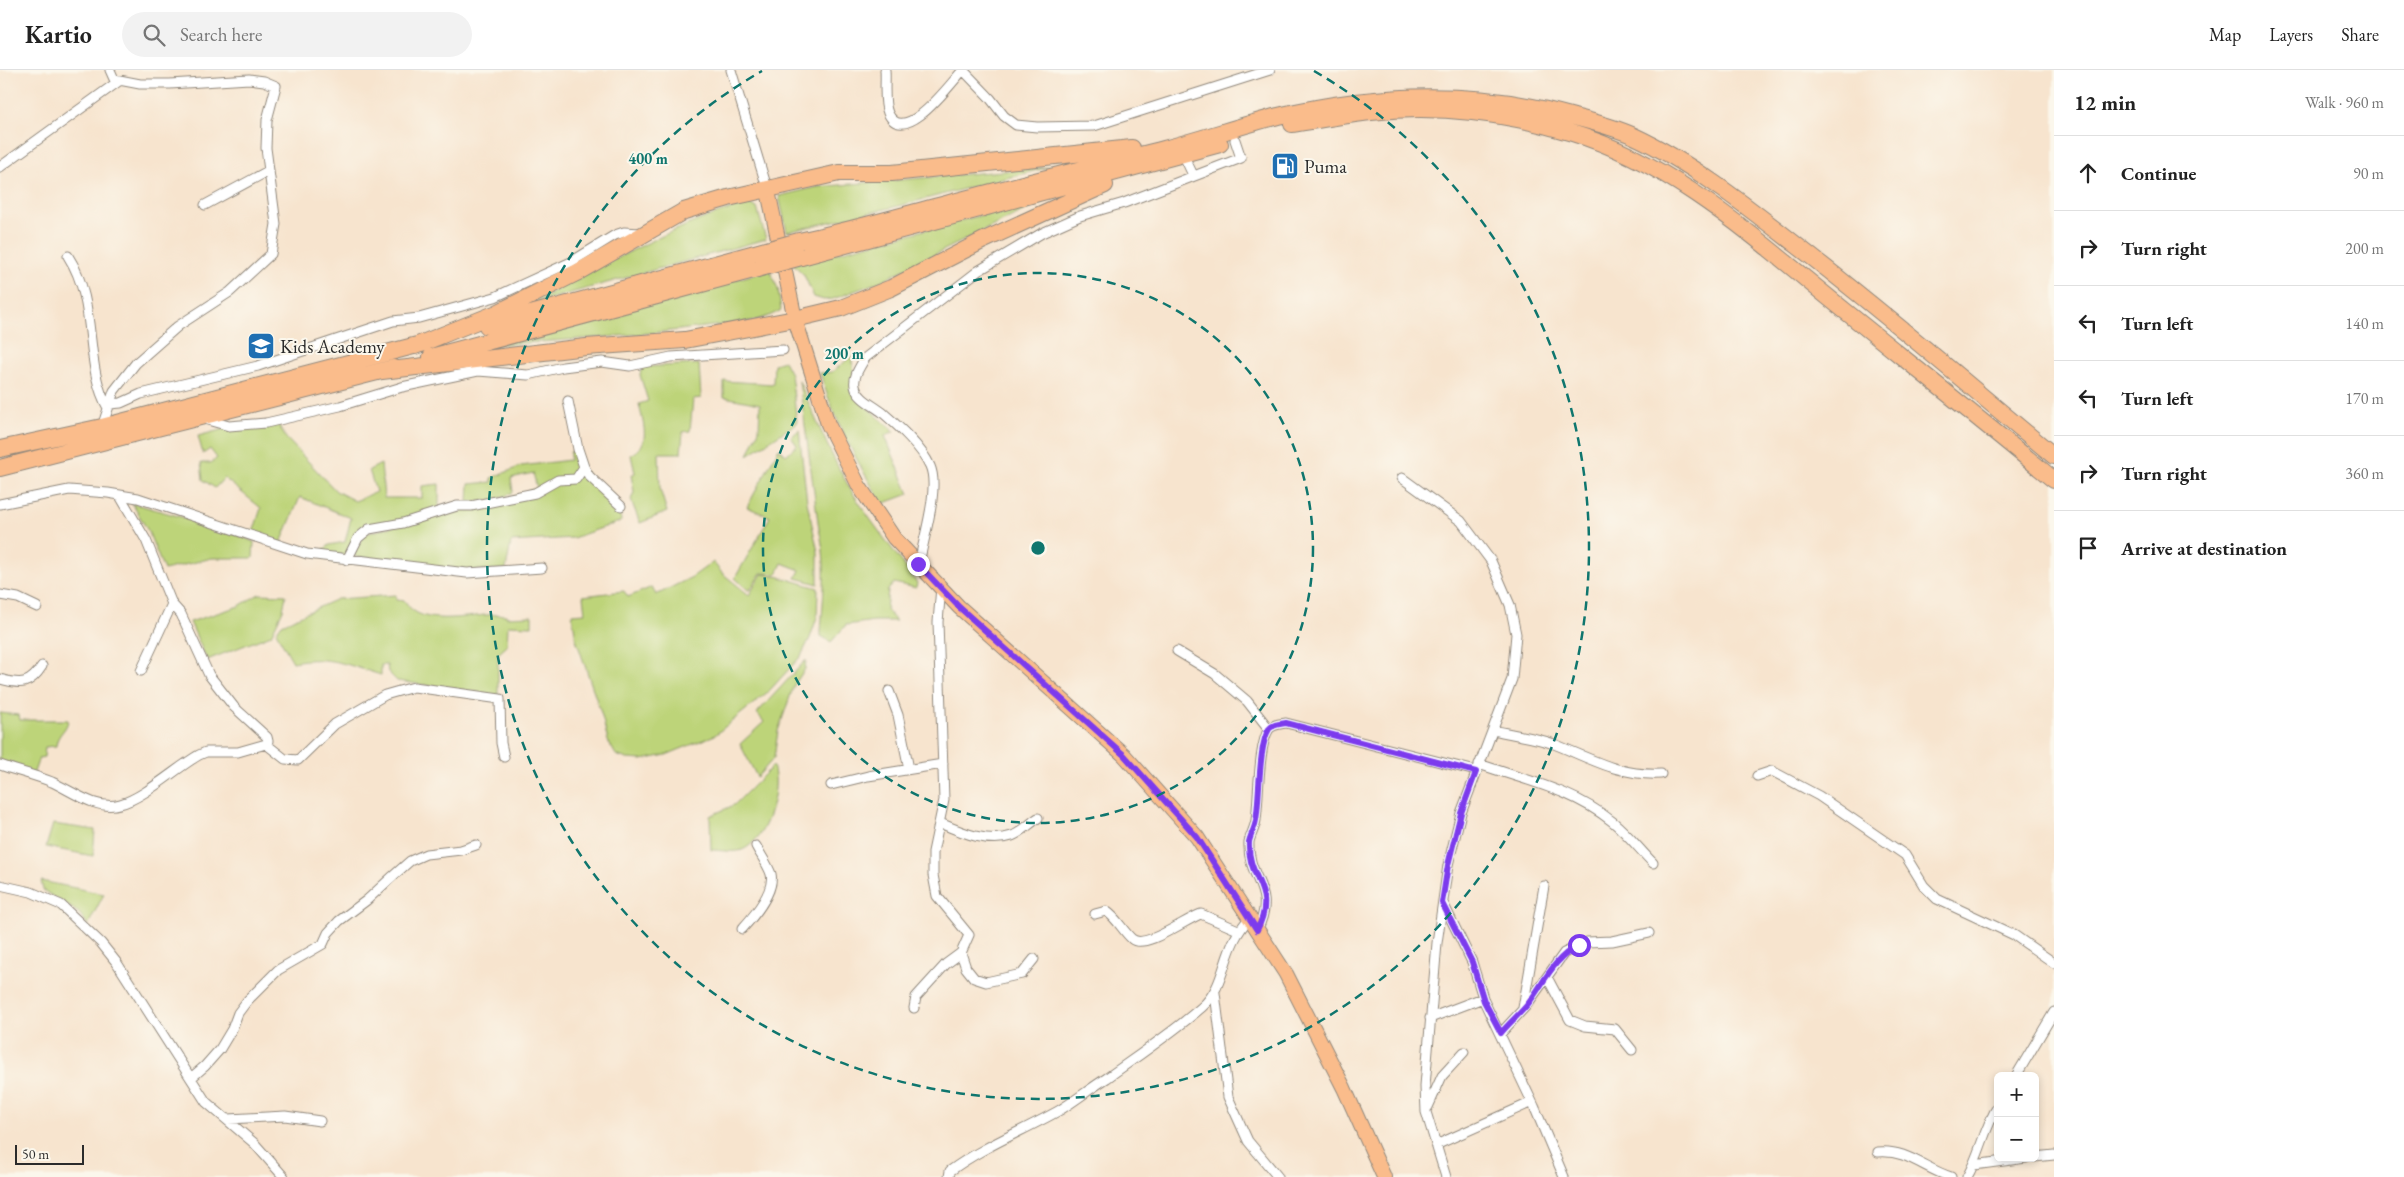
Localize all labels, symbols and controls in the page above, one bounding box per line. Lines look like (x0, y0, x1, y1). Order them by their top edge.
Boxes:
search box (122, 12, 472, 57)
text: Kartio (25, 19, 92, 50)
icon: search (140, 21, 168, 49)
text: Search here (180, 22, 262, 47)
text: Map (2209, 23, 2241, 46)
text: Layers (2269, 23, 2313, 46)
text: Share (2341, 23, 2379, 46)
text: 12 min (2074, 89, 2136, 116)
text: Walk · 960 m (2305, 92, 2384, 113)
text: 400 m (628, 149, 668, 168)
fuel station icon: Puma (1270, 151, 1300, 181)
place label: Puma (1304, 154, 1347, 179)
icon: ahead (2074, 159, 2102, 187)
text: Continue (2121, 161, 2196, 186)
text: 90 m (2353, 163, 2384, 184)
icon: right (2074, 234, 2102, 262)
text: Turn right (2121, 236, 2207, 261)
text: 200 m (2345, 238, 2384, 259)
icon: left (2074, 309, 2102, 337)
text: Turn left (2121, 311, 2193, 336)
text: 140 m (2345, 313, 2384, 334)
school or university icon: Kids Academy (246, 331, 276, 361)
place label: Kids Academy (280, 334, 385, 359)
text: 200 m (824, 344, 864, 363)
icon: left (2074, 384, 2102, 412)
text: Turn left (2121, 386, 2193, 411)
text: 170 m (2345, 388, 2384, 409)
icon: right (2074, 459, 2102, 487)
text: Turn right (2121, 461, 2207, 486)
text: 360 m (2345, 463, 2384, 484)
icon: arrive (2074, 534, 2102, 562)
text: Arrive at destination (2121, 536, 2287, 561)
centre of rings (1029, 539, 1047, 557)
route end (907, 553, 930, 576)
route start (1568, 934, 1591, 957)
map controls (1994, 1072, 2039, 1162)
button: + (1994, 1072, 2039, 1117)
button: − (1994, 1117, 2039, 1162)
scale bar (15, 1142, 84, 1165)
text: 50 m (22, 1145, 49, 1163)

